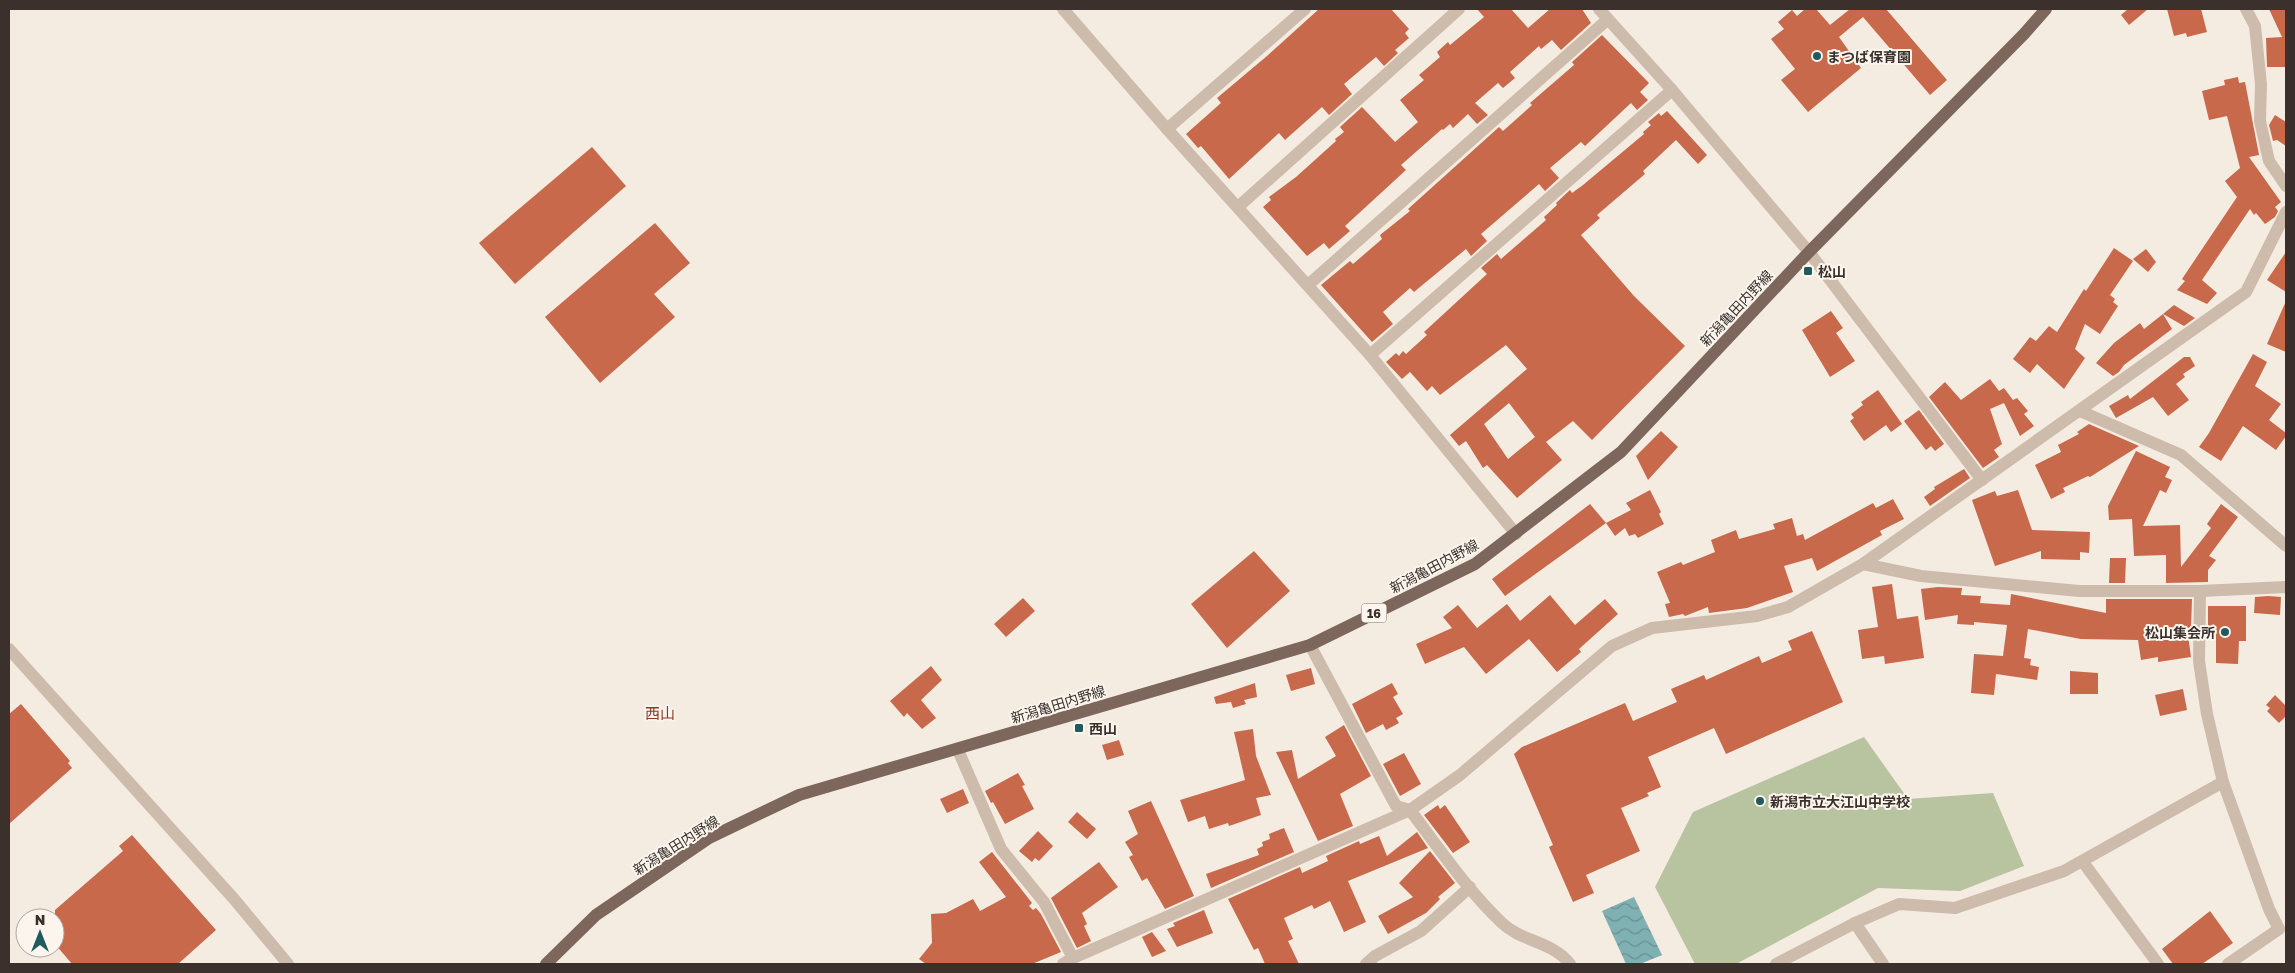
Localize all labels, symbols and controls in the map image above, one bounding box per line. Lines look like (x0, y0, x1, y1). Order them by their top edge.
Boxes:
place label: まつば保育園 (1827, 48, 1911, 65)
marker: まつば保育園 (1811, 50, 1823, 62)
place label: 松山 (1818, 263, 1846, 280)
marker: 松山 (1802, 265, 1814, 277)
street label: 新潟亀田内野線 (1696, 266, 1776, 350)
street label: 新潟亀田内野線 (1387, 535, 1481, 597)
road number: 16 (1362, 604, 1386, 622)
place label: 松山集会所 (2145, 624, 2215, 641)
marker: 松山集会所 (2219, 626, 2231, 638)
street label: 新潟亀田内野線 (1009, 682, 1107, 726)
district label: 西山 (645, 704, 675, 722)
place label: 西山 (1089, 720, 1117, 737)
marker: 西山 (1073, 722, 1085, 734)
place label: 新潟市立大江山中学校 (1770, 793, 1910, 810)
marker: 新潟市立大江山中学校 (1754, 795, 1766, 807)
street label: 新潟亀田内野線 (630, 812, 722, 878)
north arrow (15, 908, 65, 958)
text: N (35, 911, 45, 928)

